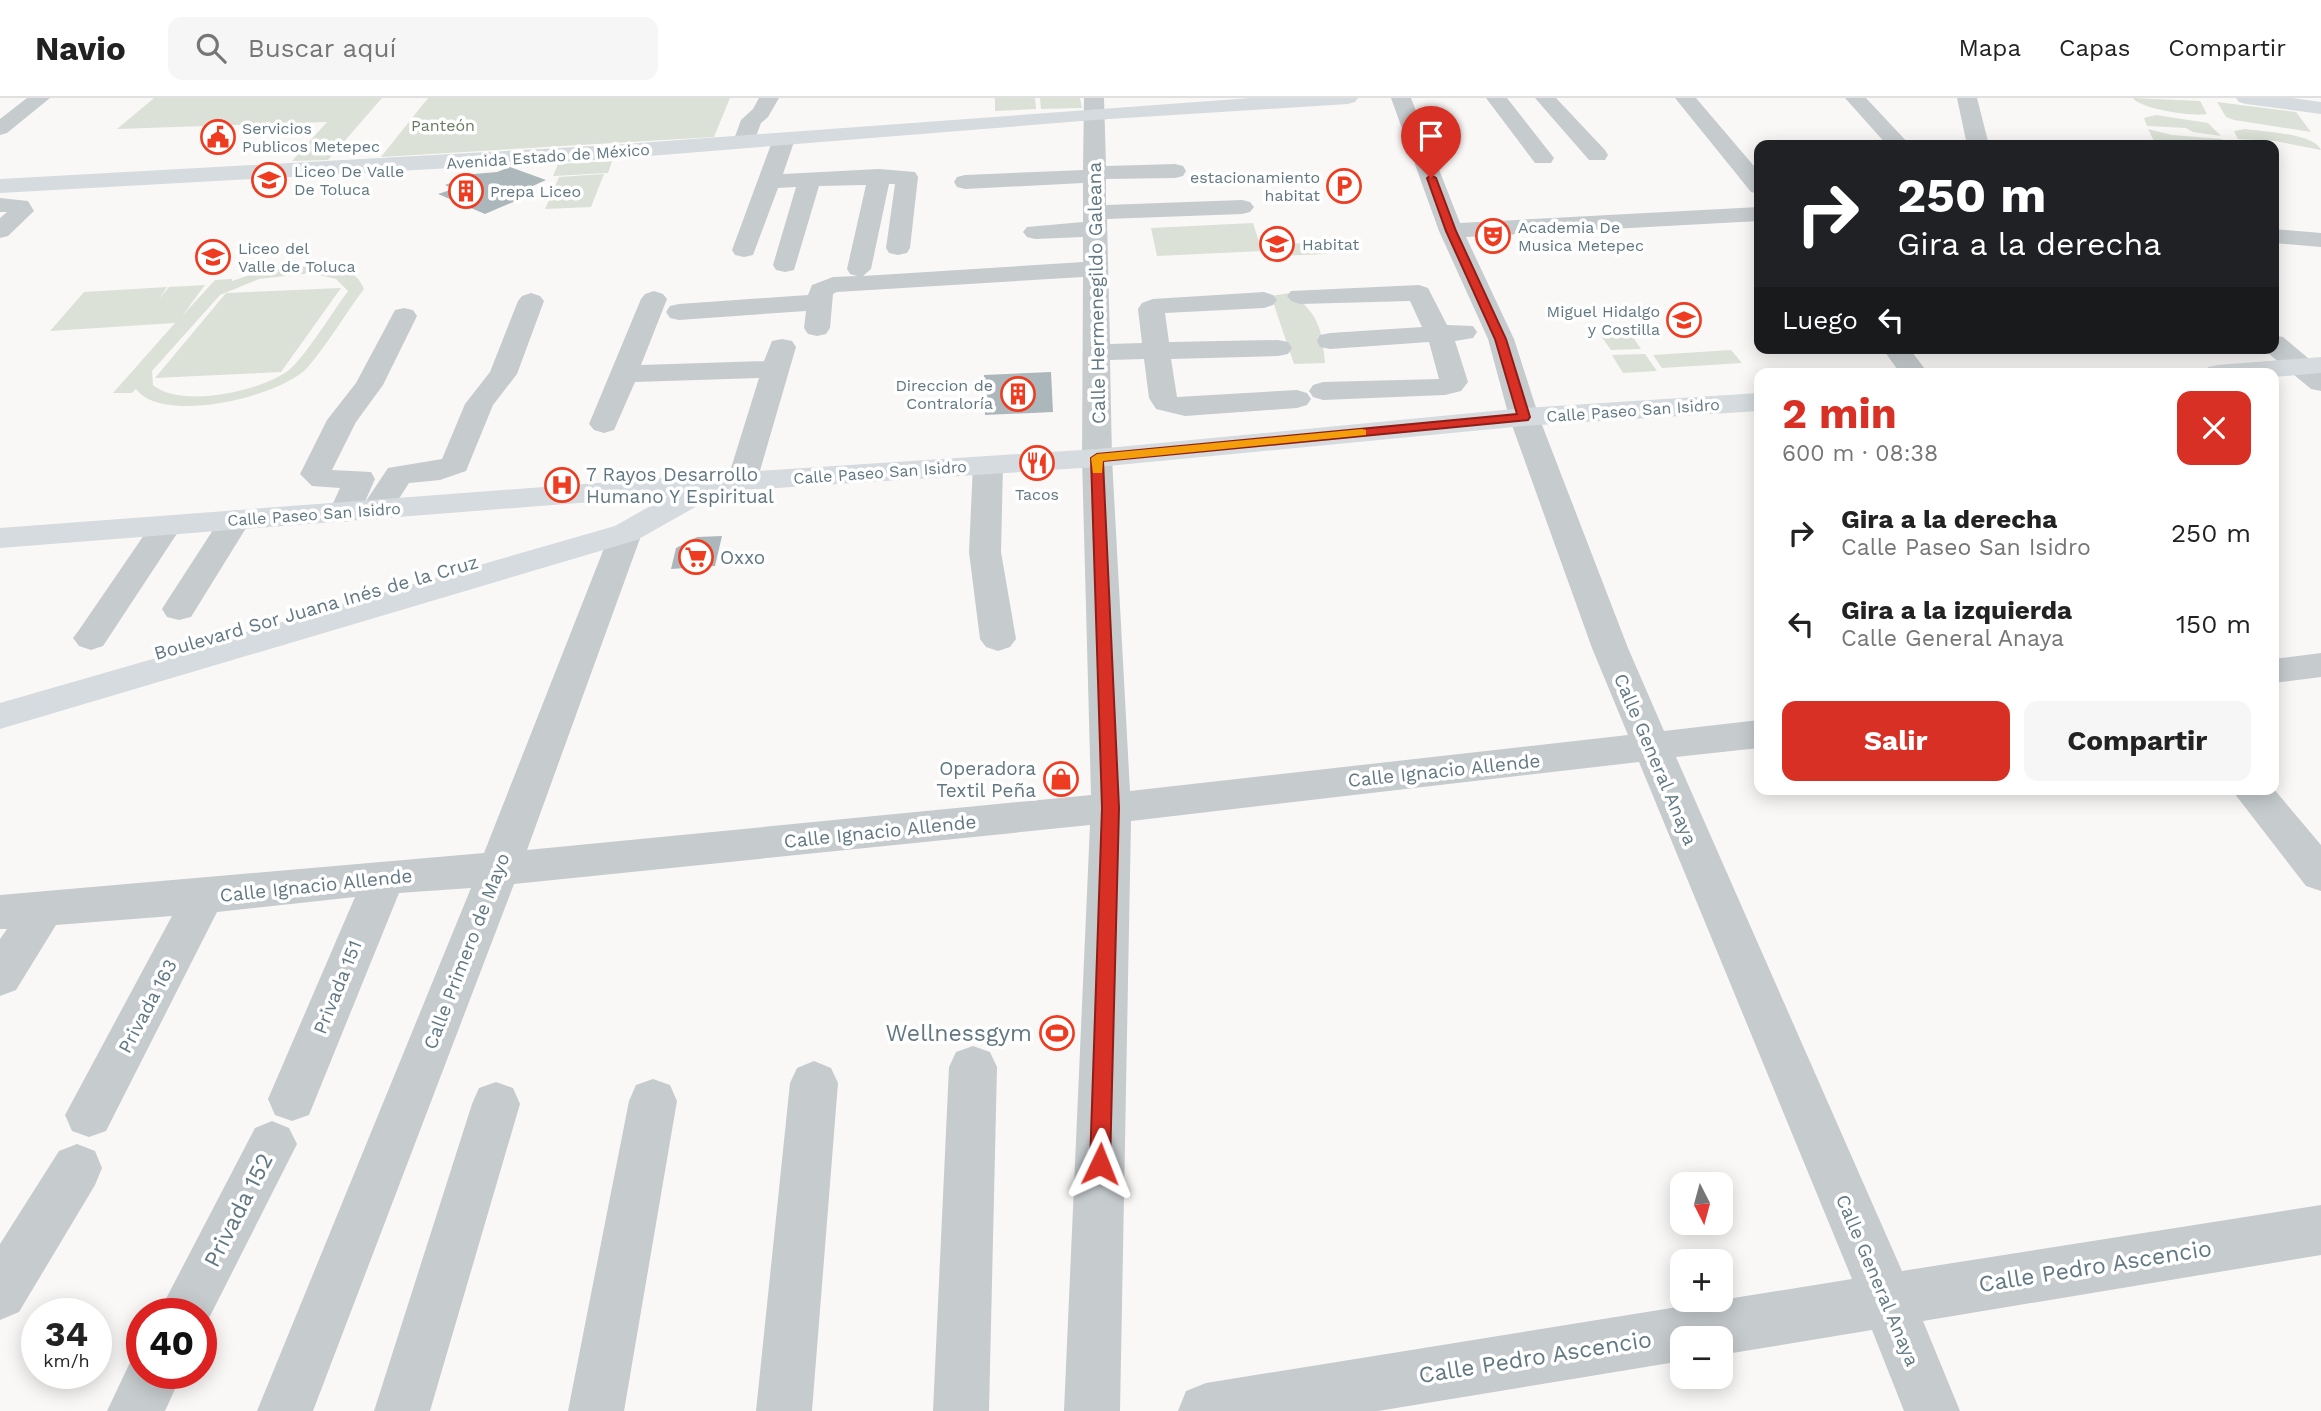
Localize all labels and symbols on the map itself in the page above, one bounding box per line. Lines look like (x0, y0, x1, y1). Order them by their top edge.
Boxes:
pin (1401, 106, 1461, 178)
park label: Panteón (411, 116, 475, 135)
public building icon: Servicios Publicos Metepec (199, 118, 237, 156)
place label: Servicios Publicos Metepec (242, 119, 380, 156)
street label: Avenida Estado de México (446, 140, 650, 173)
school or university icon: Liceo De Valle De Toluca (250, 161, 288, 199)
street label: Calle Hermenegildo Galeana (1083, 161, 1110, 424)
place label: Liceo De Valle De Toluca (294, 162, 404, 199)
parking icon: estacionamiento habitat (1325, 167, 1363, 205)
place label: estacionamiento habitat (1190, 168, 1320, 205)
building icon: Prepa Liceo (447, 172, 485, 210)
place label: Prepa Liceo (490, 182, 581, 201)
theatre icon: Academia De Musica Metepec (1474, 217, 1512, 255)
place label: Academia De Musica Metepec (1518, 218, 1644, 255)
school or university icon: Habitat (1258, 225, 1296, 263)
place label: Habitat (1302, 235, 1359, 254)
school or university icon: Liceo del Valle de Toluca (194, 238, 232, 276)
place label: Liceo del Valle de Toluca (238, 239, 356, 276)
school or university icon: Miguel Hidalgo y Costilla (1665, 301, 1703, 339)
place label: Miguel Hidalgo y Costilla (1547, 302, 1660, 339)
building icon: Direccion de Contraloría (999, 375, 1037, 413)
place label: Direccion de Contraloría (895, 376, 993, 413)
street label: Calle Paseo San Isidro (1546, 395, 1720, 426)
restaurant icon: Tacos (1018, 444, 1056, 482)
street label: Calle Paseo San Isidro (793, 457, 967, 488)
place label: 7 Rayos Desarrollo Humano Y Espiritual (586, 463, 774, 508)
hospital icon: 7 Rayos Desarrollo Humano Y Espiritual (543, 466, 581, 504)
place label: Tacos (1015, 485, 1059, 504)
street label: Calle Paseo San Isidro (227, 499, 401, 530)
supermarket icon: Oxxo (677, 538, 715, 576)
place label: Oxxo (720, 546, 765, 569)
street label: Boulevard Sor Juana Inés de la Cruz (151, 550, 481, 665)
street label: Calle General Anaya (1609, 670, 1702, 849)
street label: Calle Ignacio Allende (1347, 749, 1541, 792)
place label: Operadora Textil Peña (936, 757, 1036, 802)
shop icon: Operadora Textil Peña (1042, 760, 1080, 798)
street label: Calle Ignacio Allende (783, 810, 977, 853)
street label: Calle Primero de Mayo (418, 850, 515, 1053)
street label: Calle Ignacio Allende (219, 864, 413, 907)
street label: Privada 151 (308, 937, 367, 1037)
street label: Privada 163 (113, 955, 182, 1057)
sports icon: Wellnessgym (1038, 1014, 1076, 1052)
place label: Wellnessgym (886, 1020, 1032, 1047)
position arrow (1063, 1127, 1137, 1201)
street label: Privada 152 (198, 1149, 279, 1272)
north arrow (1670, 1172, 1732, 1236)
street label: Calle General Anaya (1831, 1191, 1924, 1370)
street label: Calle Pedro Ascencio (1977, 1235, 2214, 1298)
speed limit sign: 40 (126, 1298, 217, 1389)
street label: Calle Pedro Ascencio (1417, 1326, 1654, 1389)

